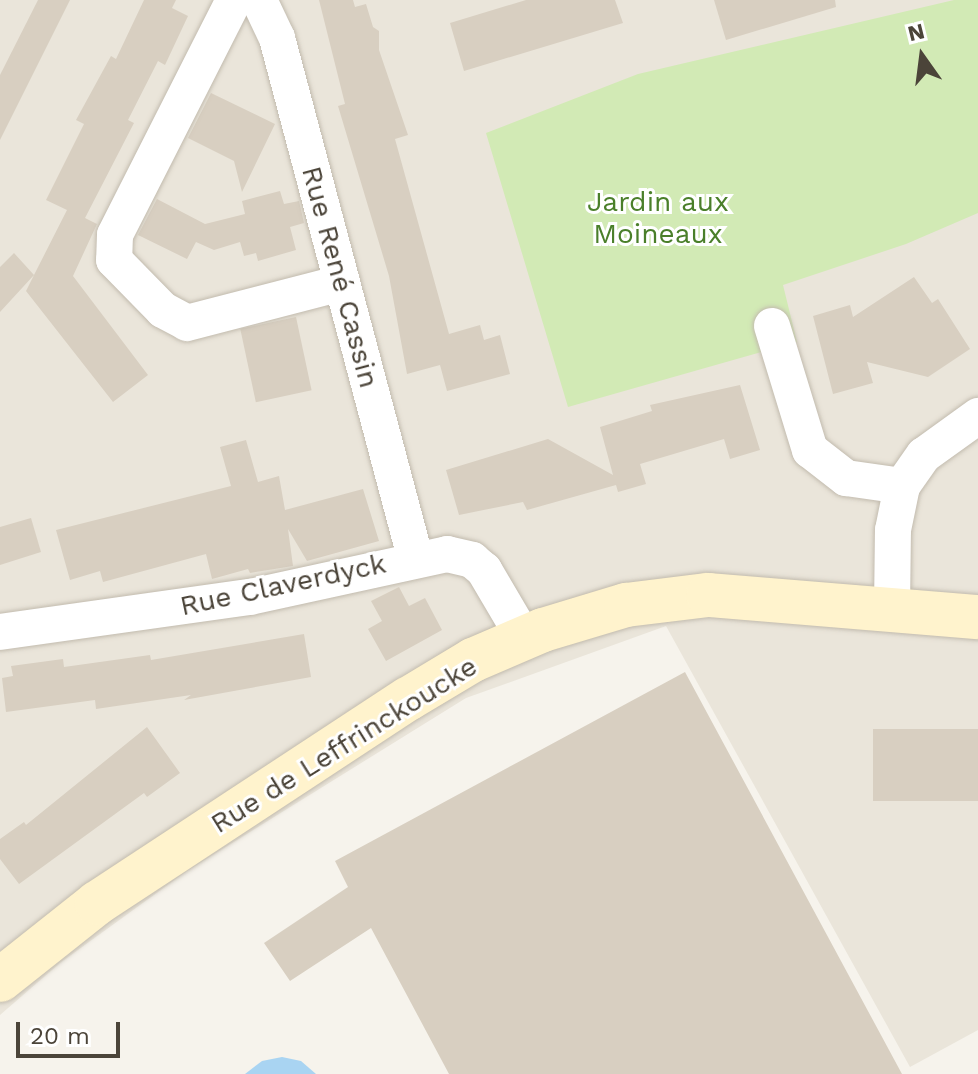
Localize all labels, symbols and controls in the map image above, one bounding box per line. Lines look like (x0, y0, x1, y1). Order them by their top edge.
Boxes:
north arrow (882, 16, 962, 96)
text: N (905, 18, 927, 46)
street label: Rue René Cassin (294, 163, 386, 391)
park label: Jardin aux Moineaux (587, 185, 729, 251)
street label: Rue Claverdyck (177, 547, 389, 623)
street label: Rue de Leffrinckoucke (205, 649, 483, 841)
scale bar (20, 1006, 124, 1056)
text: 20 m (30, 1022, 90, 1050)

